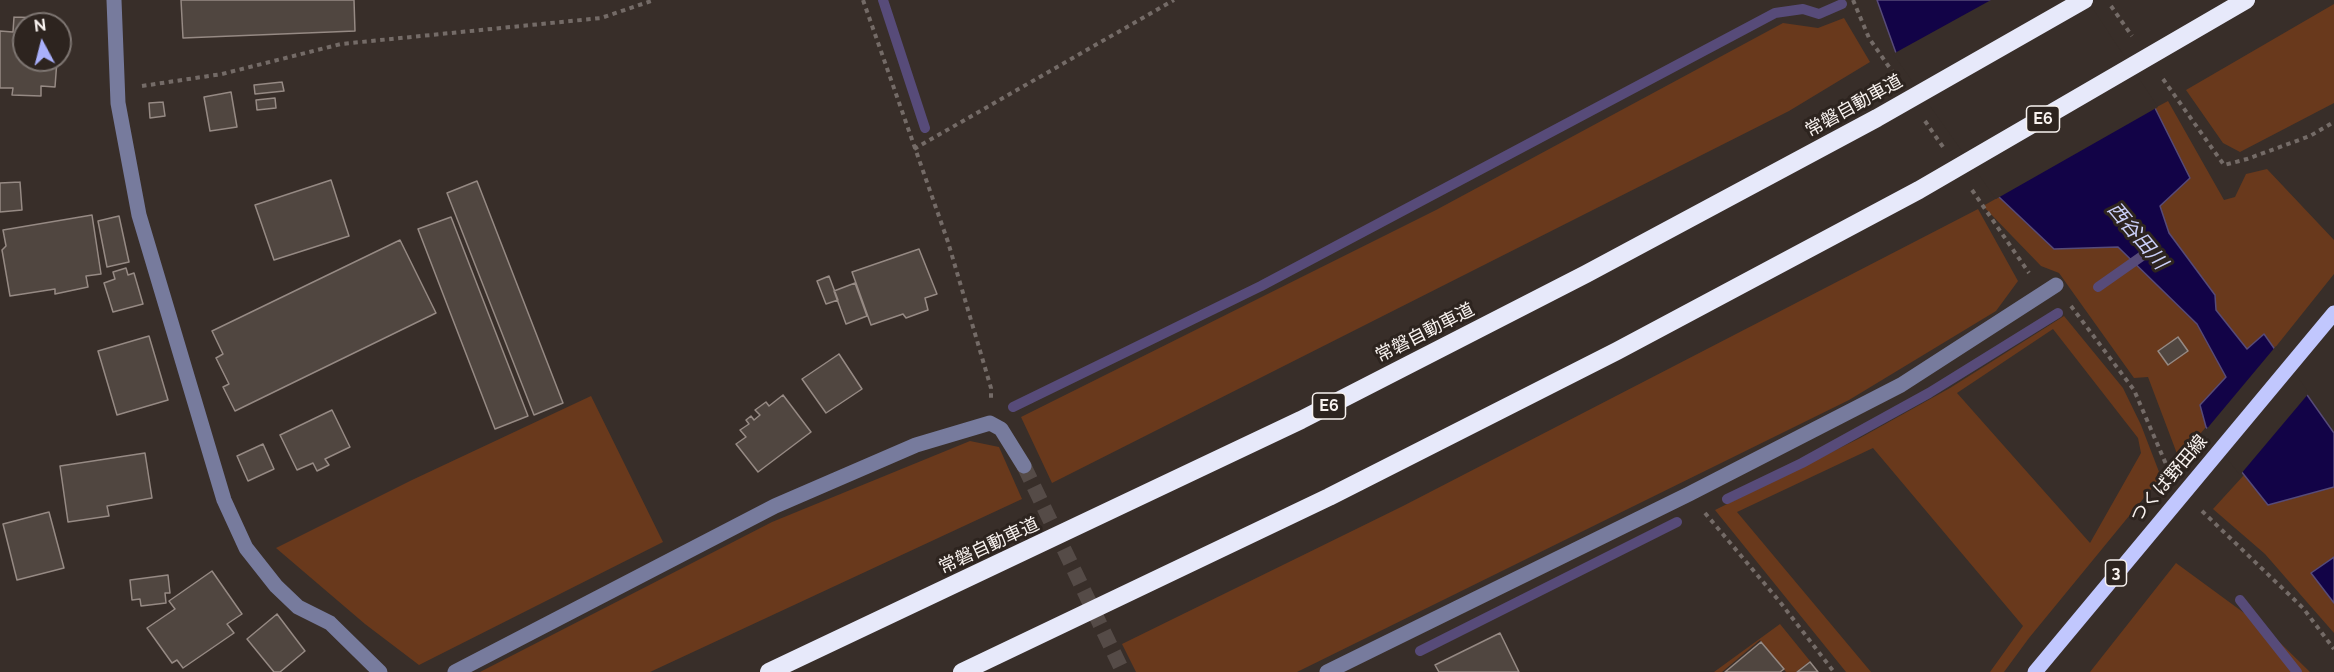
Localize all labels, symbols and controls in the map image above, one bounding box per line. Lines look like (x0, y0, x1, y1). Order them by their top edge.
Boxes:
north arrow (12, 12, 72, 72)
text: N (33, 15, 47, 36)
street label: 常磐自動車道 (1802, 70, 1906, 142)
road number: E6 (2026, 106, 2060, 132)
water label: 西谷田川 (2102, 198, 2172, 274)
street label: 常磐自動車道 (1372, 299, 1478, 367)
road number: E6 (1312, 393, 1346, 419)
street label: つくば野田線 (2126, 431, 2212, 527)
street label: 常磐自動車道 (935, 513, 1043, 579)
road number: 3 (2106, 560, 2126, 586)

